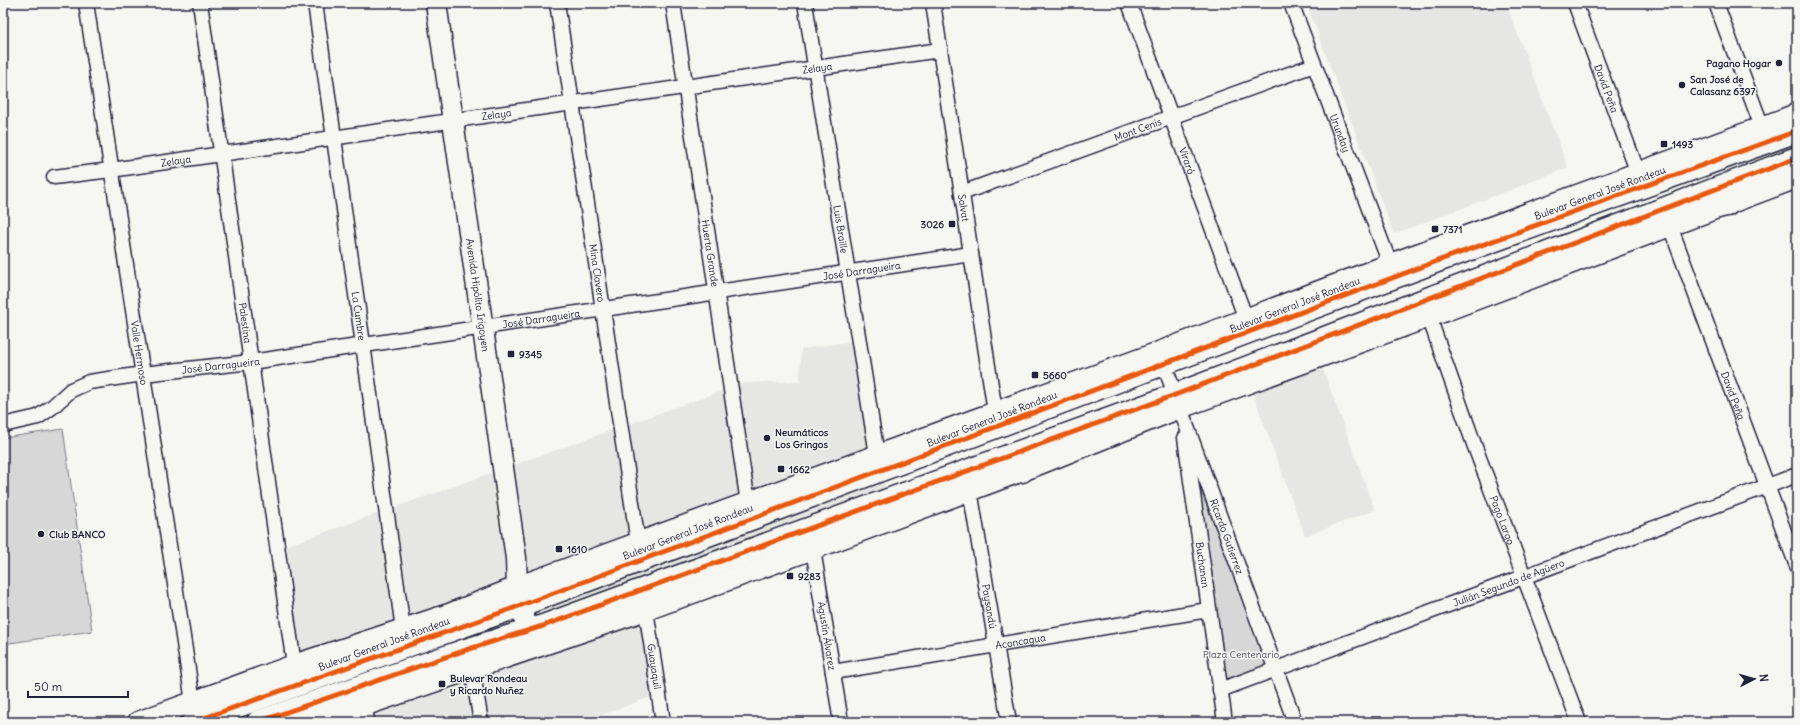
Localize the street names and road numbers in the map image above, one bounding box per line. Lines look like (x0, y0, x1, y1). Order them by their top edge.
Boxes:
street label: Zelaya (801, 59, 833, 76)
street label: David Peña (1592, 62, 1622, 115)
street label: Zelaya (481, 106, 513, 123)
street label: Urunday (1327, 112, 1353, 154)
street label: Mont Cenis (1112, 114, 1164, 144)
street label: Viraró (1176, 145, 1198, 176)
street label: Zelaya (160, 152, 192, 169)
street label: Bulevar General José Rondeau (1533, 163, 1667, 223)
street label: Salvat (956, 193, 973, 223)
street label: Luis Braille (831, 204, 851, 254)
street label: Huerta Grande (699, 219, 722, 288)
street label: Avenida Hipólito Irigoyen (464, 238, 493, 353)
street label: Mina Clavero (587, 243, 608, 303)
street label: José Darragueira (822, 258, 902, 283)
street label: Bulevar General José Rondeau (1228, 274, 1362, 336)
street label: La Cumbre (349, 291, 369, 341)
street label: Palestina (236, 302, 255, 344)
street label: José Darragueira (502, 306, 581, 331)
street label: Valle Hermoso (128, 320, 151, 386)
street label: José Darragueira (181, 354, 261, 376)
street label: David Peña (1718, 370, 1748, 422)
street label: Bulevar General José Rondeau (925, 388, 1059, 450)
street label: Pago Largo (1487, 494, 1518, 547)
street label: Ricardo Gutierrez (1207, 497, 1247, 576)
street label: Bulevar General José Rondeau (621, 501, 755, 563)
street label: Buchanan (1193, 541, 1213, 589)
street label: Julián Segundo de Agüero (1451, 556, 1566, 609)
street label: Paysandú (979, 583, 1000, 630)
street label: Agustín Álvarez (815, 601, 839, 671)
street label: Bulevar General José Rondeau (317, 614, 451, 674)
street label: Aconcagua (994, 630, 1047, 652)
street label: Guayaquil (645, 643, 664, 690)

